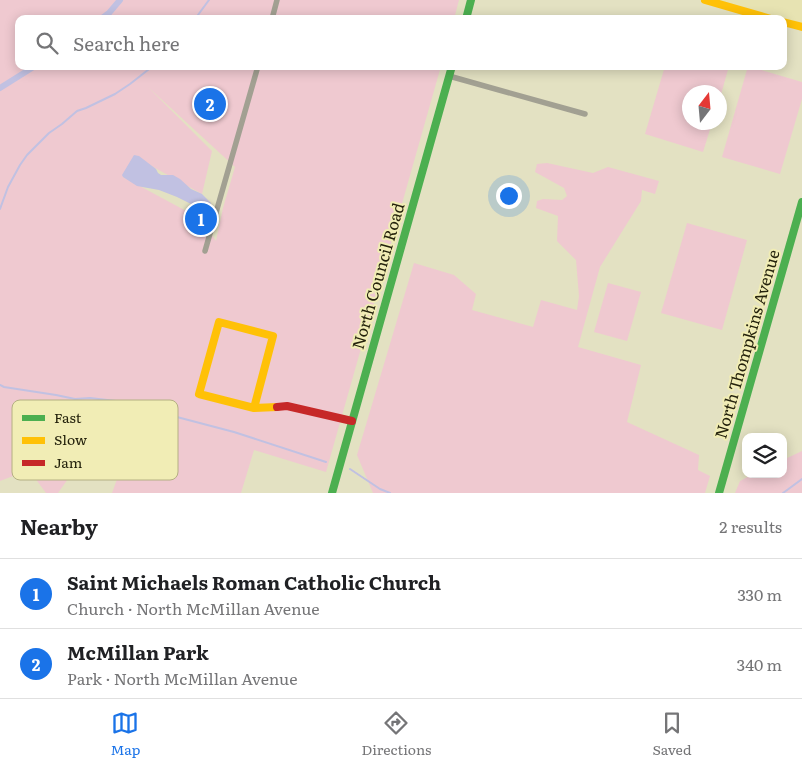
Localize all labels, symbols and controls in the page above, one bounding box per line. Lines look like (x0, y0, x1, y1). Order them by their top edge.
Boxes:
search box (15, 15, 787, 70)
icon: search (33, 29, 61, 57)
text: Search here (73, 29, 180, 57)
pin: 2 (194, 85, 226, 123)
north arrow (682, 85, 727, 130)
your location (496, 183, 522, 209)
street label: North Council Road (345, 199, 409, 352)
pin: 1 (185, 200, 217, 238)
street label: North Thompkins Avenue (708, 246, 785, 441)
legend (12, 400, 178, 480)
text: Fast (54, 407, 82, 427)
text: Slow (54, 429, 87, 449)
map controls (742, 433, 787, 478)
button: layers (742, 433, 787, 478)
text: Jam (54, 452, 83, 472)
text: Nearby (20, 510, 98, 541)
text: 2 results (719, 514, 782, 538)
text: Saint Michaels Roman Catholic Church (67, 568, 441, 596)
text: 1 (33, 582, 39, 606)
text: 330 m (737, 582, 782, 606)
text: Church · North McMillan Avenue (67, 596, 320, 620)
text: McMillan Park (67, 638, 209, 666)
text: 2 (32, 652, 40, 676)
text: 340 m (737, 652, 782, 676)
text: Park · North McMillan Avenue (67, 666, 298, 690)
tab: Map (111, 709, 140, 759)
tab: Directions (361, 709, 431, 759)
tab: Saved (652, 709, 691, 759)

